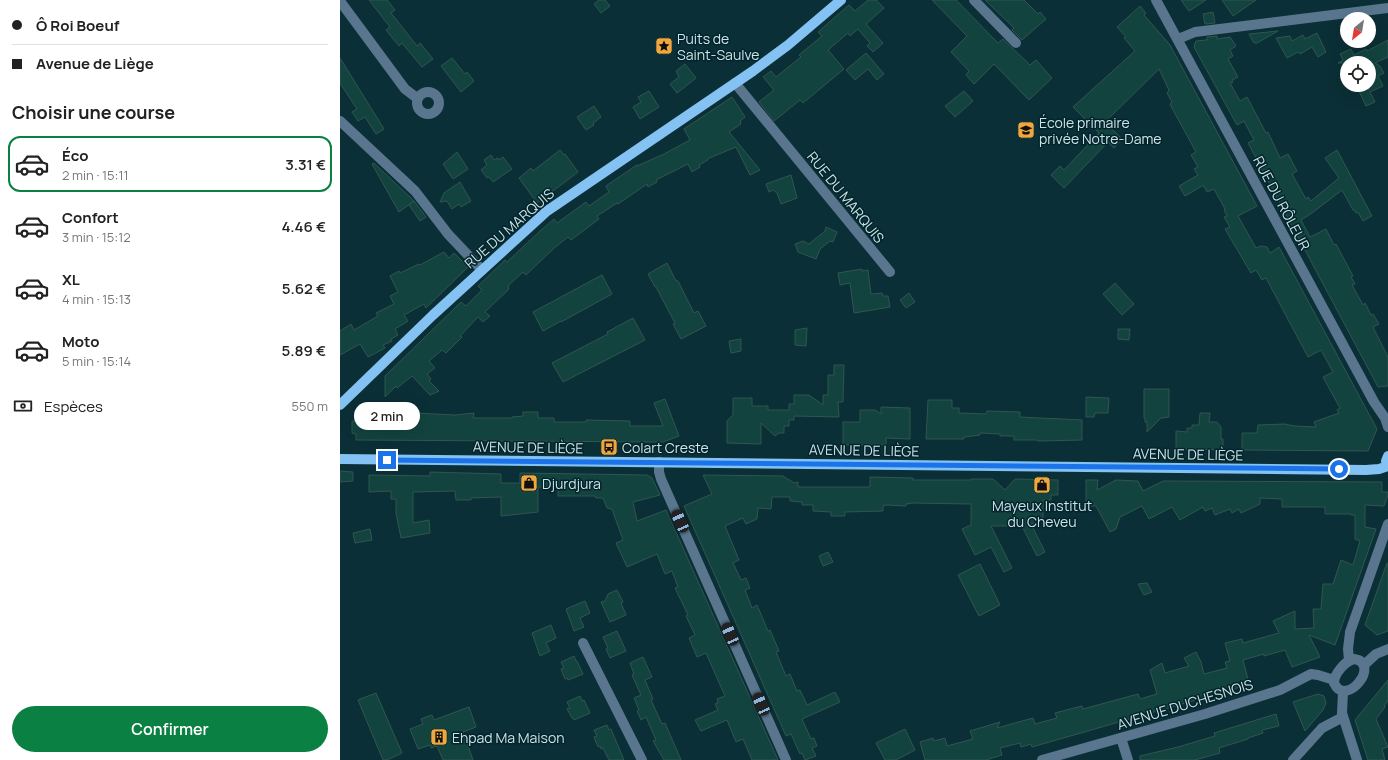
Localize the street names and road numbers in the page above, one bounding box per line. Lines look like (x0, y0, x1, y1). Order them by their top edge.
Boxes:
street label: RUE DU MARQUIS (803, 147, 889, 247)
street label: RUE DU RÔLEUR (1249, 153, 1315, 254)
street label: RUE DU MARQUIS (460, 184, 558, 272)
street label: AVENUE DE LIÈGE (473, 437, 583, 457)
street label: AVENUE DE LIÈGE (809, 440, 919, 460)
street label: AVENUE DE LIÈGE (1133, 444, 1243, 464)
street label: AVENUE DUCHESNOIS (1115, 674, 1256, 734)

